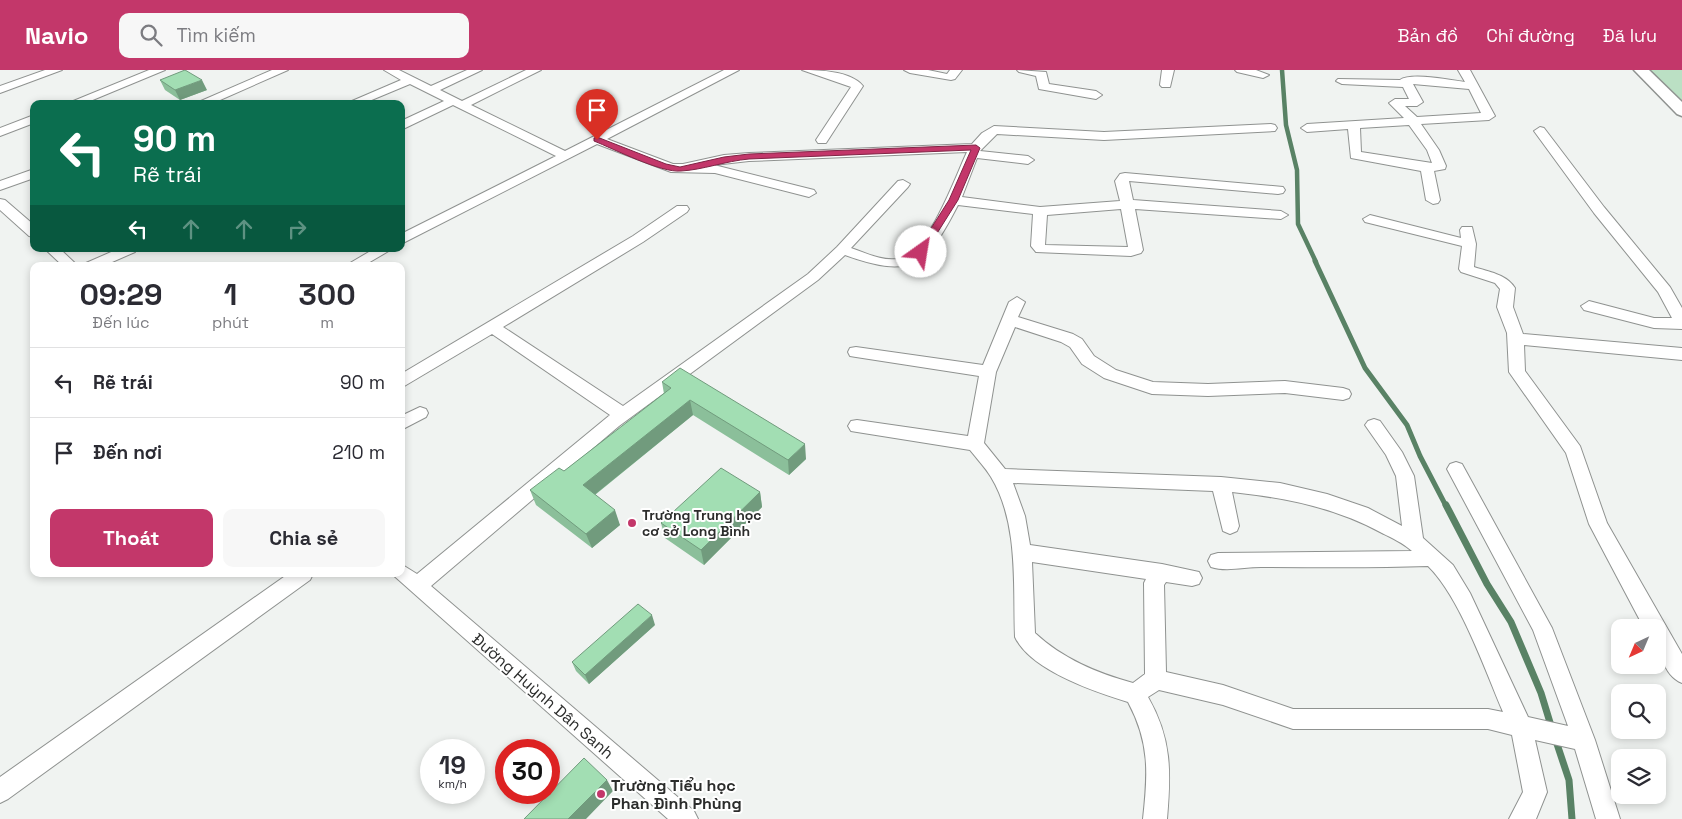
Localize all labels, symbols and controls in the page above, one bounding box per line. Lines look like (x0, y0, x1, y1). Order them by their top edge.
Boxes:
search box (119, 13, 469, 58)
text: Navio (25, 20, 89, 51)
icon: search (137, 21, 165, 49)
text: Tìm kiếm (177, 23, 256, 48)
text: Bản đồ (1398, 24, 1458, 47)
text: Chỉ đường (1486, 24, 1575, 47)
text: Đã lưu (1603, 24, 1657, 47)
pin (576, 89, 618, 140)
icon: arrive (583, 96, 611, 124)
text: 90 m (133, 117, 216, 161)
icon: left (50, 120, 115, 185)
text: Rẽ trái (133, 160, 202, 188)
icon: left (124, 215, 152, 243)
icon: ahead (177, 215, 205, 243)
icon: ahead (230, 215, 258, 243)
icon: right (283, 215, 311, 243)
position arrow (894, 225, 946, 277)
text: 09:29 (79, 275, 163, 314)
text: 1 (224, 275, 237, 314)
text: 300 (298, 275, 356, 314)
text: Đến lúc (92, 312, 150, 333)
text: phút (212, 312, 249, 333)
text: m (320, 312, 334, 333)
icon: left (50, 369, 78, 397)
text: Rẽ trái (93, 370, 153, 395)
text: 90 m (340, 370, 385, 395)
icon: arrive (50, 439, 78, 467)
text: Đến nơi (93, 440, 162, 465)
text: 210 m (332, 440, 385, 465)
place label: Trường Trung học cơ sở Long Bình (642, 506, 762, 540)
button: Thoát (50, 509, 213, 567)
button: Chia sẻ (223, 509, 385, 567)
marker: Trường Trung học cơ sở Long Bình (626, 517, 638, 529)
north arrow (1611, 619, 1666, 674)
map controls (1611, 619, 1666, 804)
street label: Đường Huỳnh Dân Sanh (468, 629, 618, 763)
button: search (1611, 684, 1666, 739)
speed limit sign: 30 (495, 739, 560, 804)
text: 19 (439, 749, 466, 781)
button: layers (1611, 749, 1666, 804)
place label: Trường Tiểu học Phan Đình Phùng (611, 775, 742, 814)
text: km/h (438, 776, 467, 792)
marker: Trường Tiểu học Phan Đình Phùng (595, 788, 607, 800)

